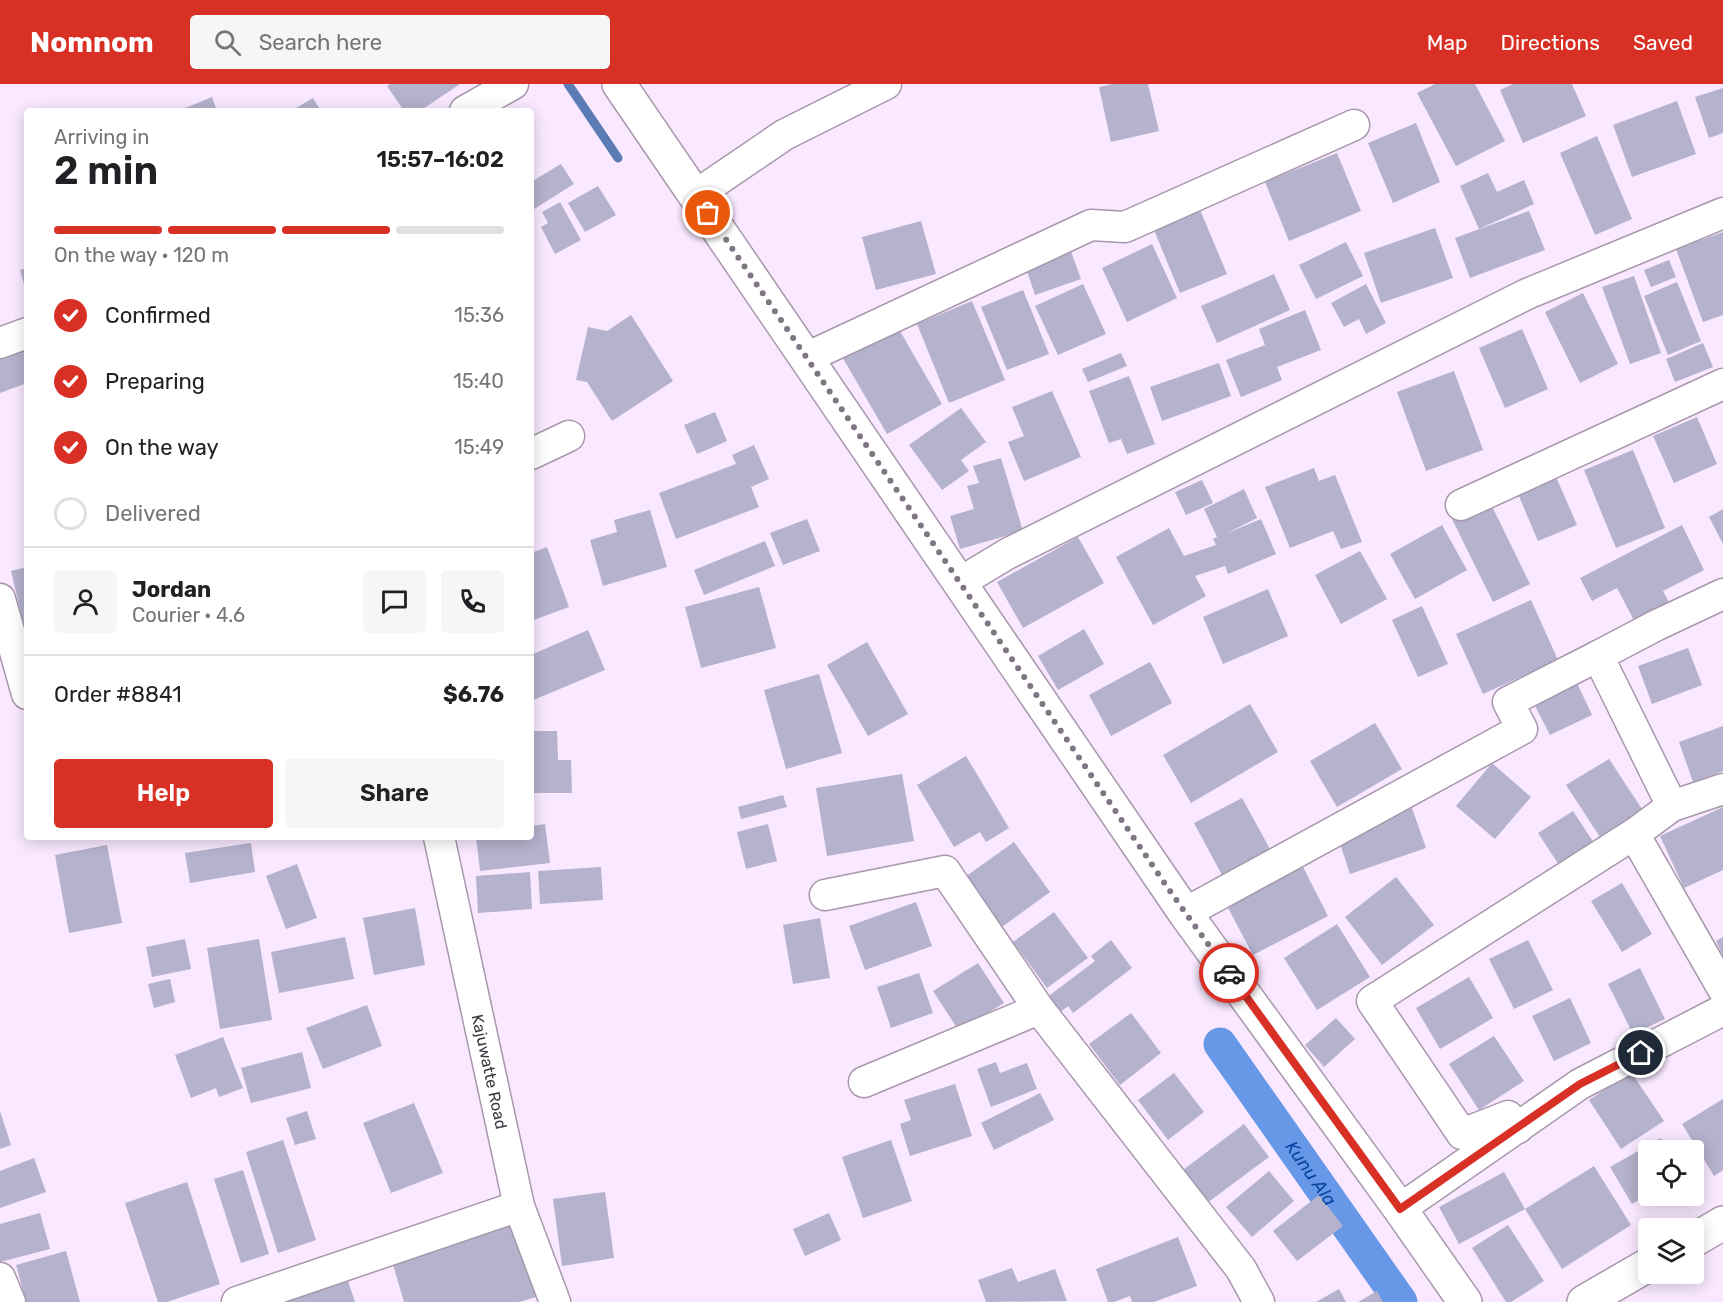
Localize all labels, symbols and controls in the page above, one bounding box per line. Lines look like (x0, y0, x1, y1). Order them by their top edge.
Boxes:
search box (190, 15, 610, 69)
text: Nomnom (30, 26, 154, 59)
icon: search (211, 26, 244, 59)
text: Search here (259, 29, 382, 56)
text: Map (1427, 30, 1468, 55)
text: Directions (1501, 30, 1600, 55)
text: Saved (1633, 30, 1693, 55)
text: Arriving in (54, 125, 149, 149)
text: 15:57–16:02 (376, 146, 504, 173)
text: 2 min (54, 148, 158, 194)
pin (682, 187, 733, 238)
icon: bag (691, 196, 724, 229)
text: On the way · 120 m (54, 243, 229, 267)
icon: check (54, 299, 87, 332)
text: Confirmed (105, 302, 211, 329)
text: 15:36 (454, 303, 504, 327)
icon: check (54, 365, 87, 398)
text: Preparing (105, 368, 205, 395)
text: 15:40 (453, 369, 504, 393)
icon: check (54, 431, 87, 464)
text: On the way (105, 434, 219, 461)
text: 15:49 (454, 435, 504, 459)
text: Delivered (105, 500, 201, 527)
button: person (54, 570, 117, 633)
button: chat (363, 570, 426, 633)
button: phone (441, 570, 504, 633)
text: Jordan (132, 576, 211, 603)
text: Courier · 4.6 (132, 603, 245, 627)
text: Order #8841 (54, 681, 182, 708)
text: $6.76 (443, 681, 504, 708)
button: Help (54, 759, 273, 828)
button: Share (285, 759, 504, 828)
courier (1199, 943, 1259, 1003)
icon: car (1213, 957, 1246, 990)
street label: Kajuwatte Road (468, 1012, 511, 1131)
pin (1615, 1027, 1666, 1078)
icon: home (1624, 1036, 1657, 1069)
water label: Kunu Ala (1281, 1137, 1341, 1210)
map controls (1638, 1140, 1704, 1284)
button: locate (1638, 1140, 1704, 1206)
button: layers (1638, 1218, 1704, 1284)

